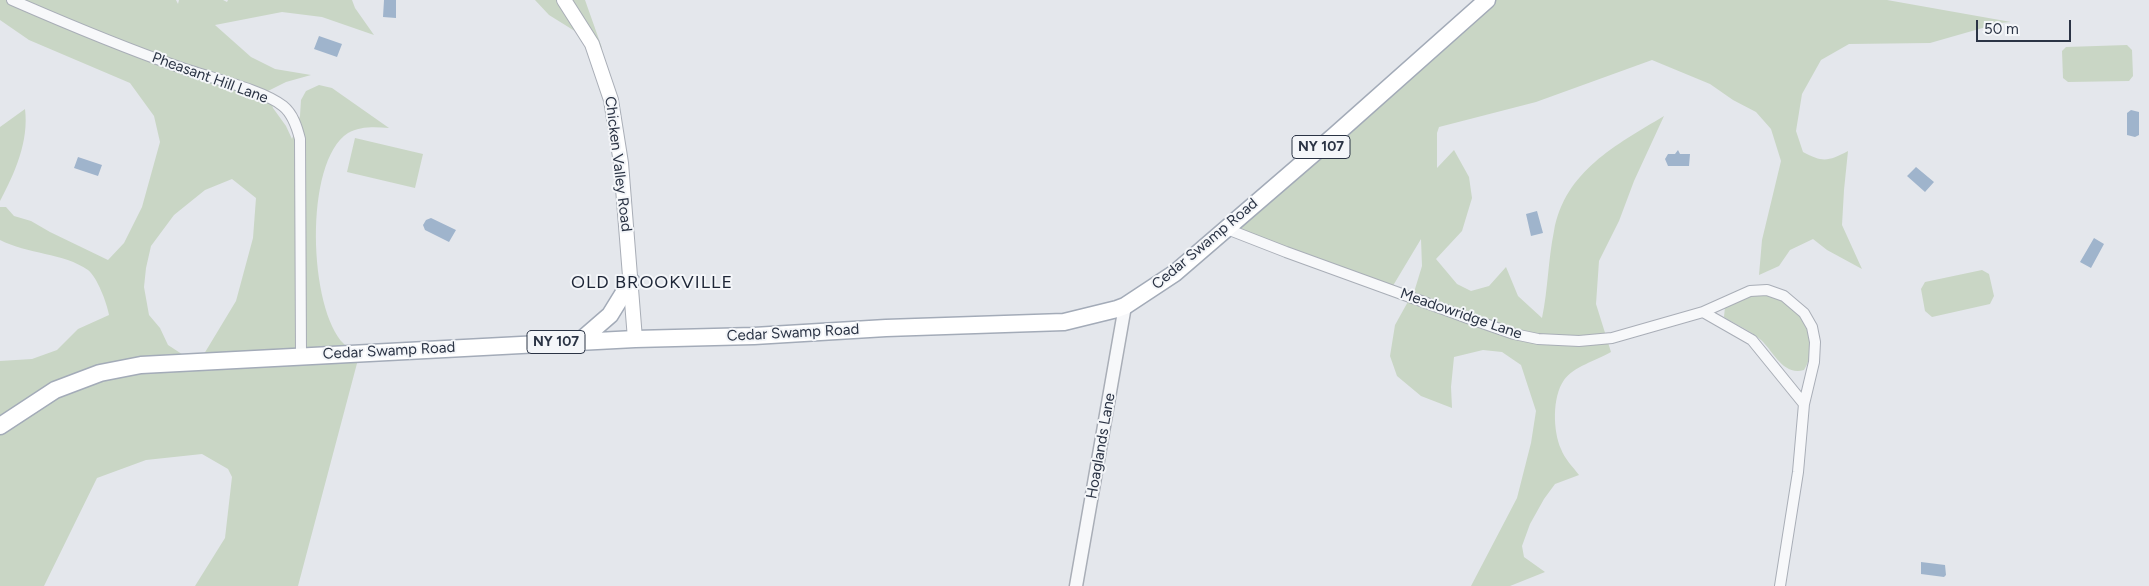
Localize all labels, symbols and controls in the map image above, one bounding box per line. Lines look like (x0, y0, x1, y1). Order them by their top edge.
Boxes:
scale bar (1979, 10, 2074, 42)
text: 50 m (1984, 20, 2019, 38)
street label: Pheasant Hill Lane (149, 49, 271, 107)
street label: Chicken Valley Road (601, 95, 635, 233)
road number: NY 107 (1292, 136, 1350, 158)
street label: Cedar Swamp Road (1148, 195, 1262, 293)
district label: OLD BROOKVILLE (569, 272, 735, 294)
street label: Meadowridge Lane (1398, 285, 1524, 343)
street label: Cedar Swamp Road (726, 321, 860, 345)
road number: NY 107 (527, 331, 585, 354)
street label: Cedar Swamp Road (322, 339, 456, 363)
street label: Hoaglands Lane (1083, 392, 1119, 500)

